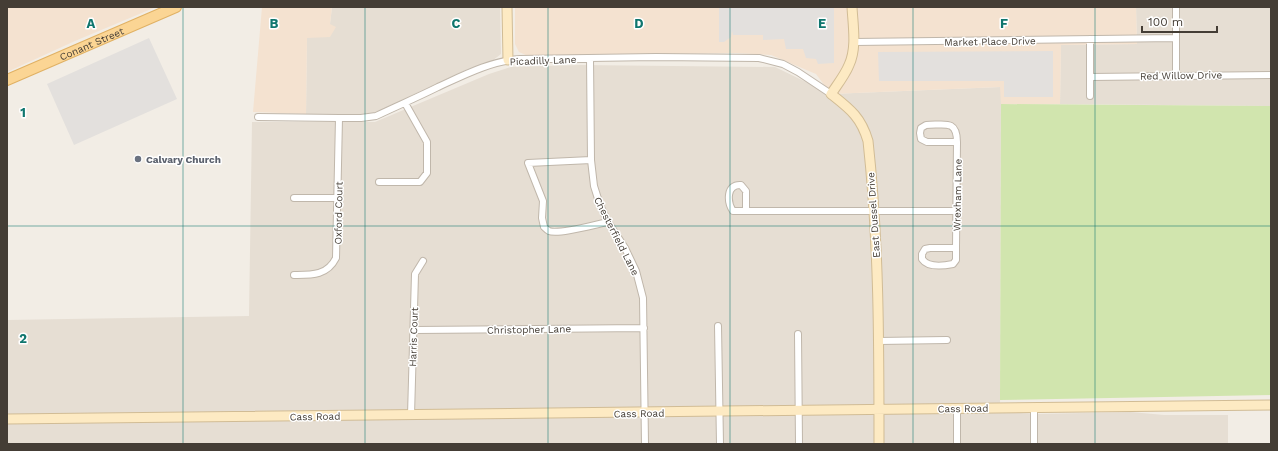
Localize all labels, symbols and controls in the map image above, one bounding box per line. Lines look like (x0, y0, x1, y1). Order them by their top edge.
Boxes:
scale bar (1142, 8, 1217, 34)
text: 100 m (1148, 15, 1183, 29)
text: A (87, 16, 96, 31)
text: B (270, 16, 279, 31)
text: C (452, 16, 461, 31)
text: D (634, 16, 644, 31)
text: E (818, 16, 826, 31)
text: F (1000, 16, 1008, 31)
street label: Conant Street (58, 25, 126, 63)
street label: Market Place Drive (944, 35, 1036, 48)
street label: Picadilly Lane (509, 54, 577, 67)
street label: Red Willow Drive (1140, 69, 1222, 82)
text: 1 (20, 105, 26, 120)
marker: Calvary Church (133, 154, 143, 164)
place label: Calvary Church (146, 154, 221, 165)
street label: Wrexham Lane (951, 158, 964, 231)
street label: East Dussel Drive (865, 172, 882, 258)
street label: Oxford Court (332, 181, 345, 245)
street label: Chesterfield Lane (592, 195, 641, 278)
street label: Harris Court (407, 306, 420, 367)
street label: Christopher Lane (487, 323, 571, 336)
text: 2 (19, 331, 27, 346)
street label: Cass Road (937, 403, 989, 414)
street label: Cass Road (613, 408, 665, 419)
street label: Cass Road (289, 411, 341, 422)

